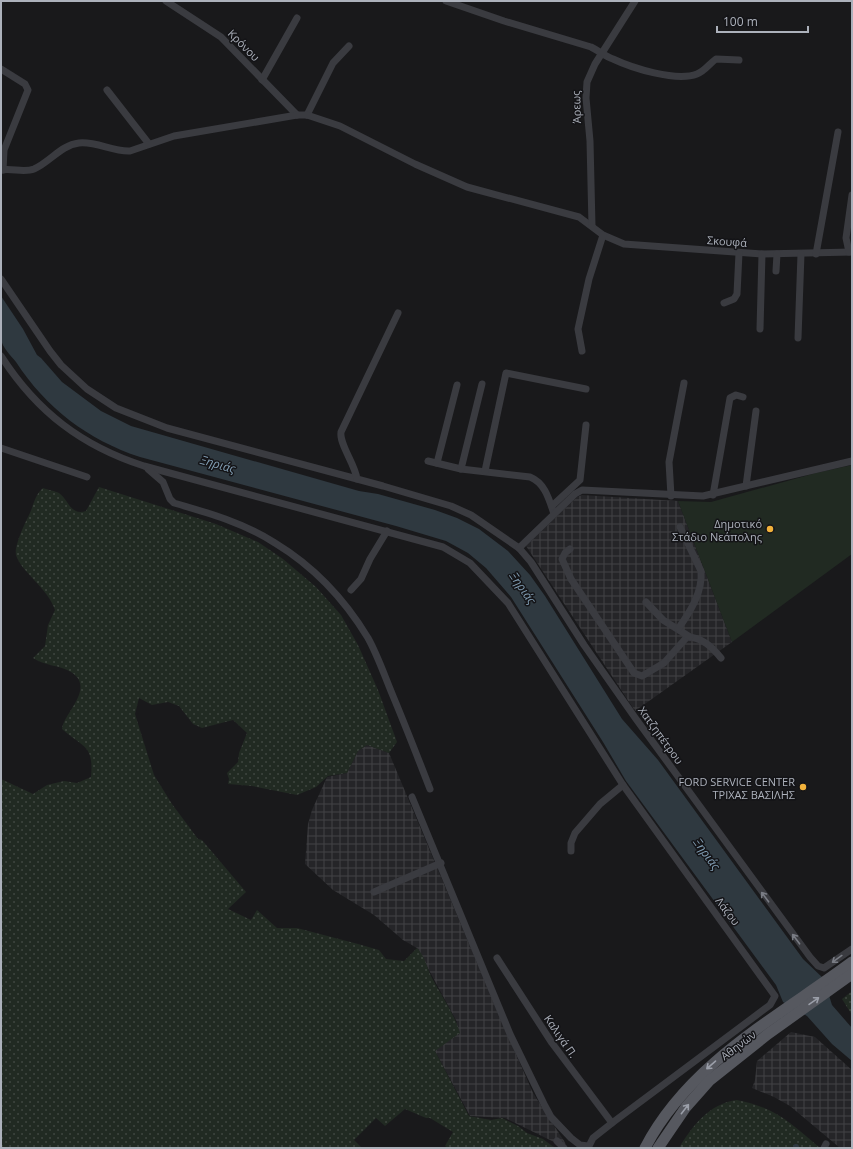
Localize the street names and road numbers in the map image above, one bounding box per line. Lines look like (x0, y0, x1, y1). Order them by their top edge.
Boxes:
street label: Κρόνου (225, 26, 263, 64)
street label: Άρεως (568, 90, 584, 124)
street label: Σκουφά (707, 232, 748, 250)
street label: Χατζηπέτρου (635, 703, 687, 767)
street label: Λάζου (712, 894, 744, 929)
street label: Καλιγά Π. (541, 1011, 581, 1061)
street label: Αθηνών (717, 1027, 759, 1063)

